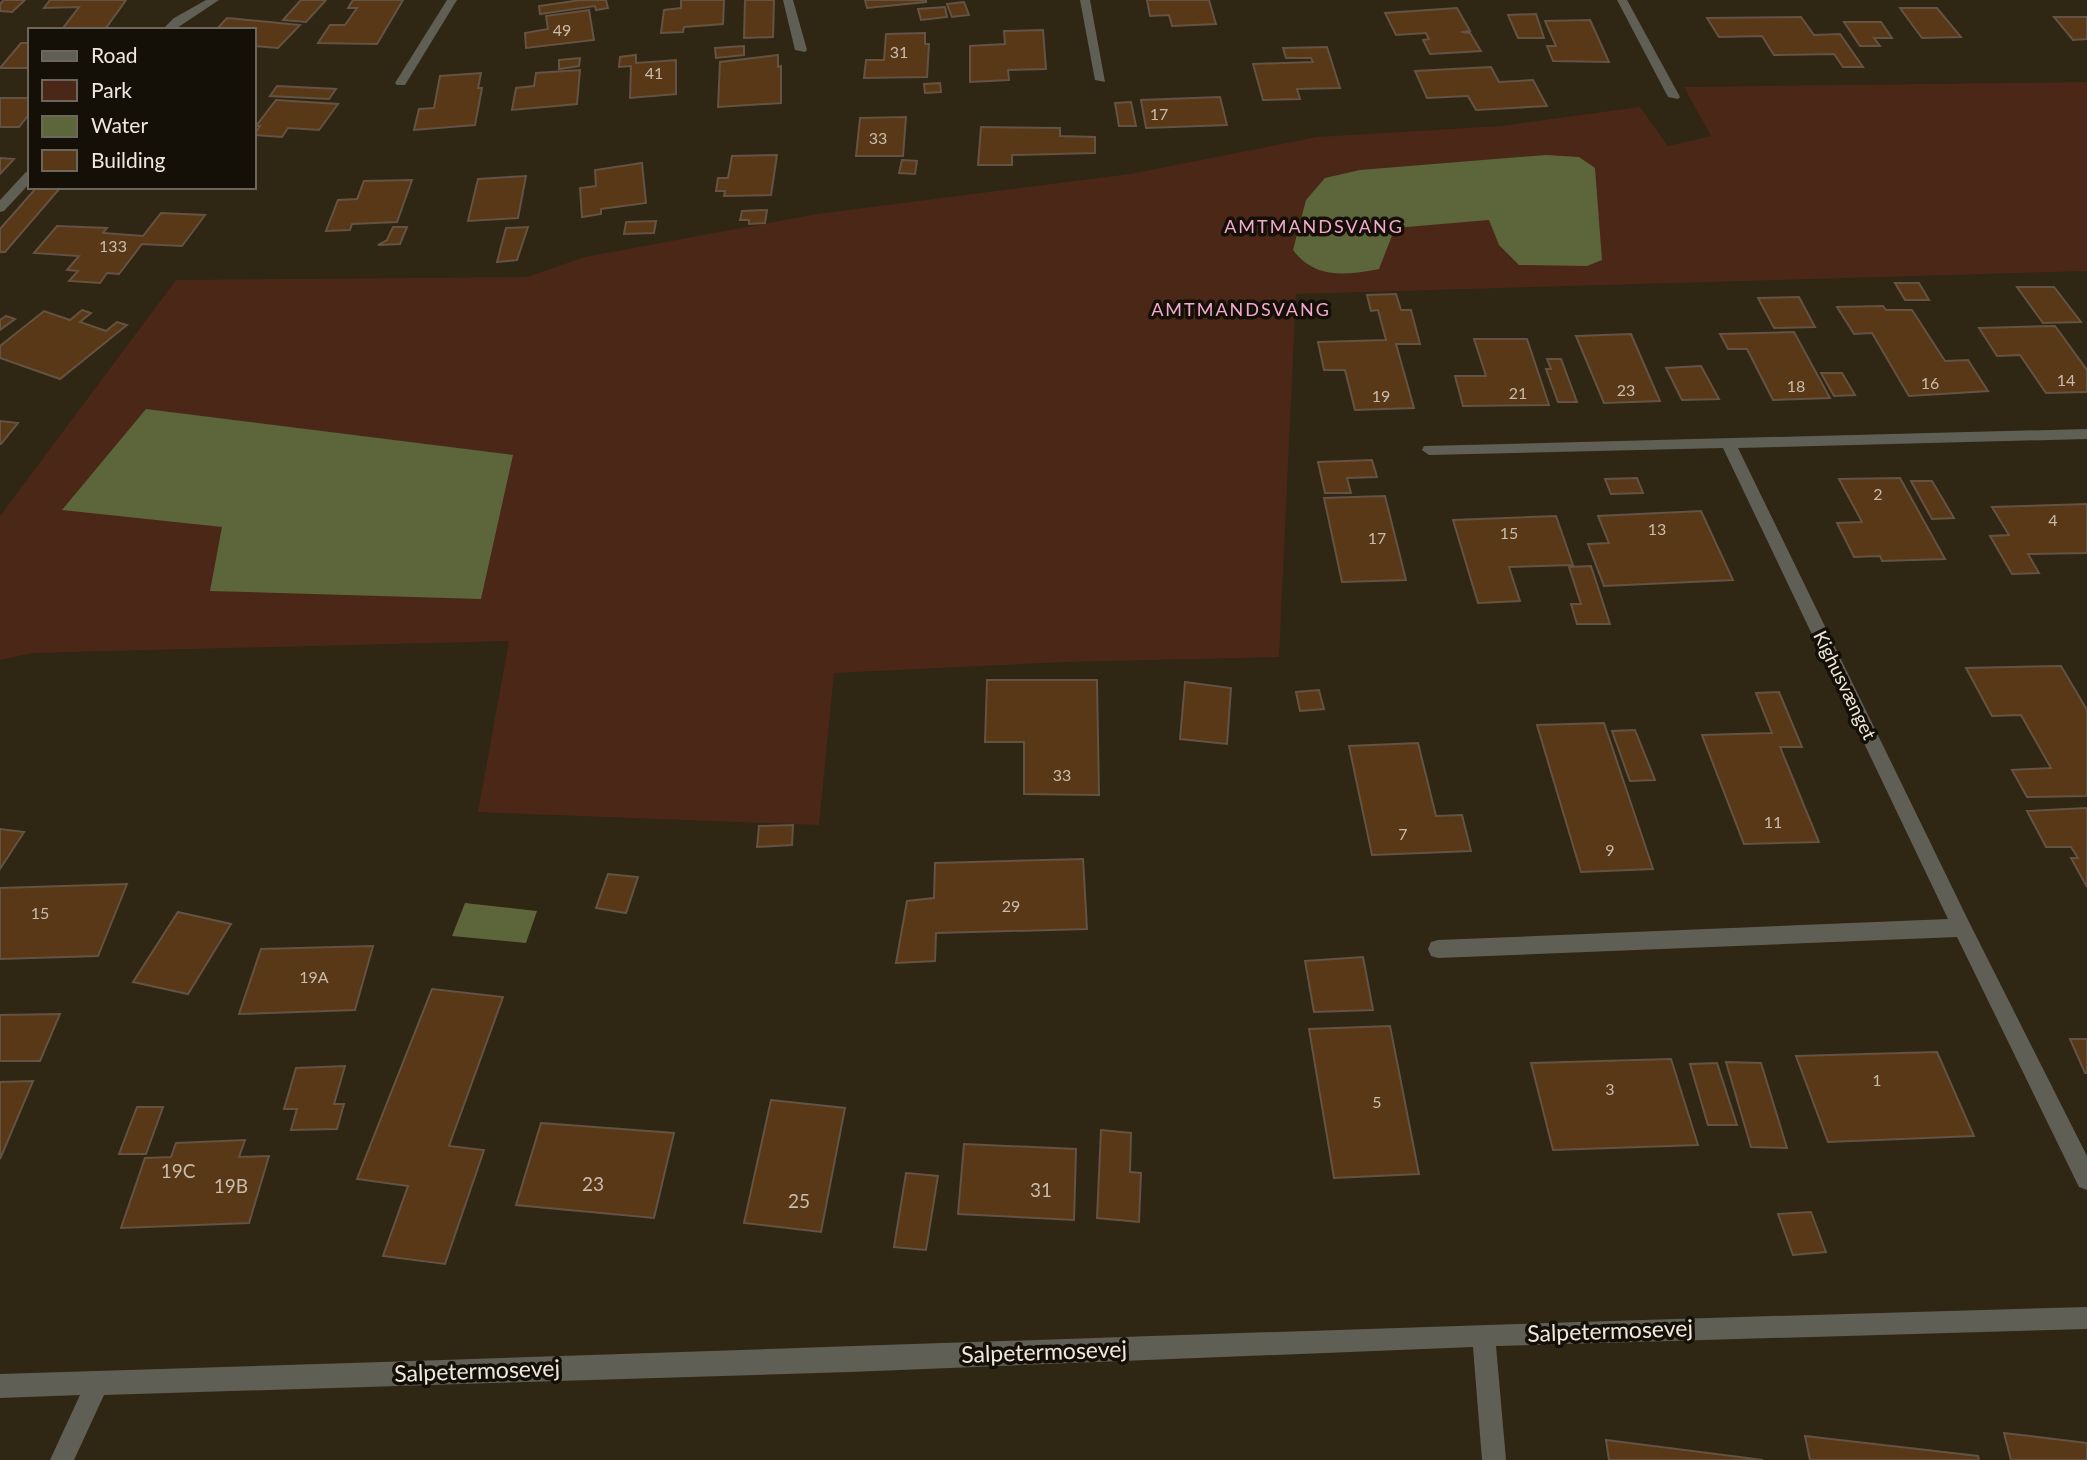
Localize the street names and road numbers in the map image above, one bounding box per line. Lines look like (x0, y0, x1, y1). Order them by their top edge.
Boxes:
street label: Kighusvænget (1809, 627, 1882, 743)
street label: Salpetermosevej (1527, 1313, 1693, 1347)
street label: Salpetermosevej (961, 1334, 1127, 1368)
street label: Salpetermosevej (394, 1353, 560, 1387)

